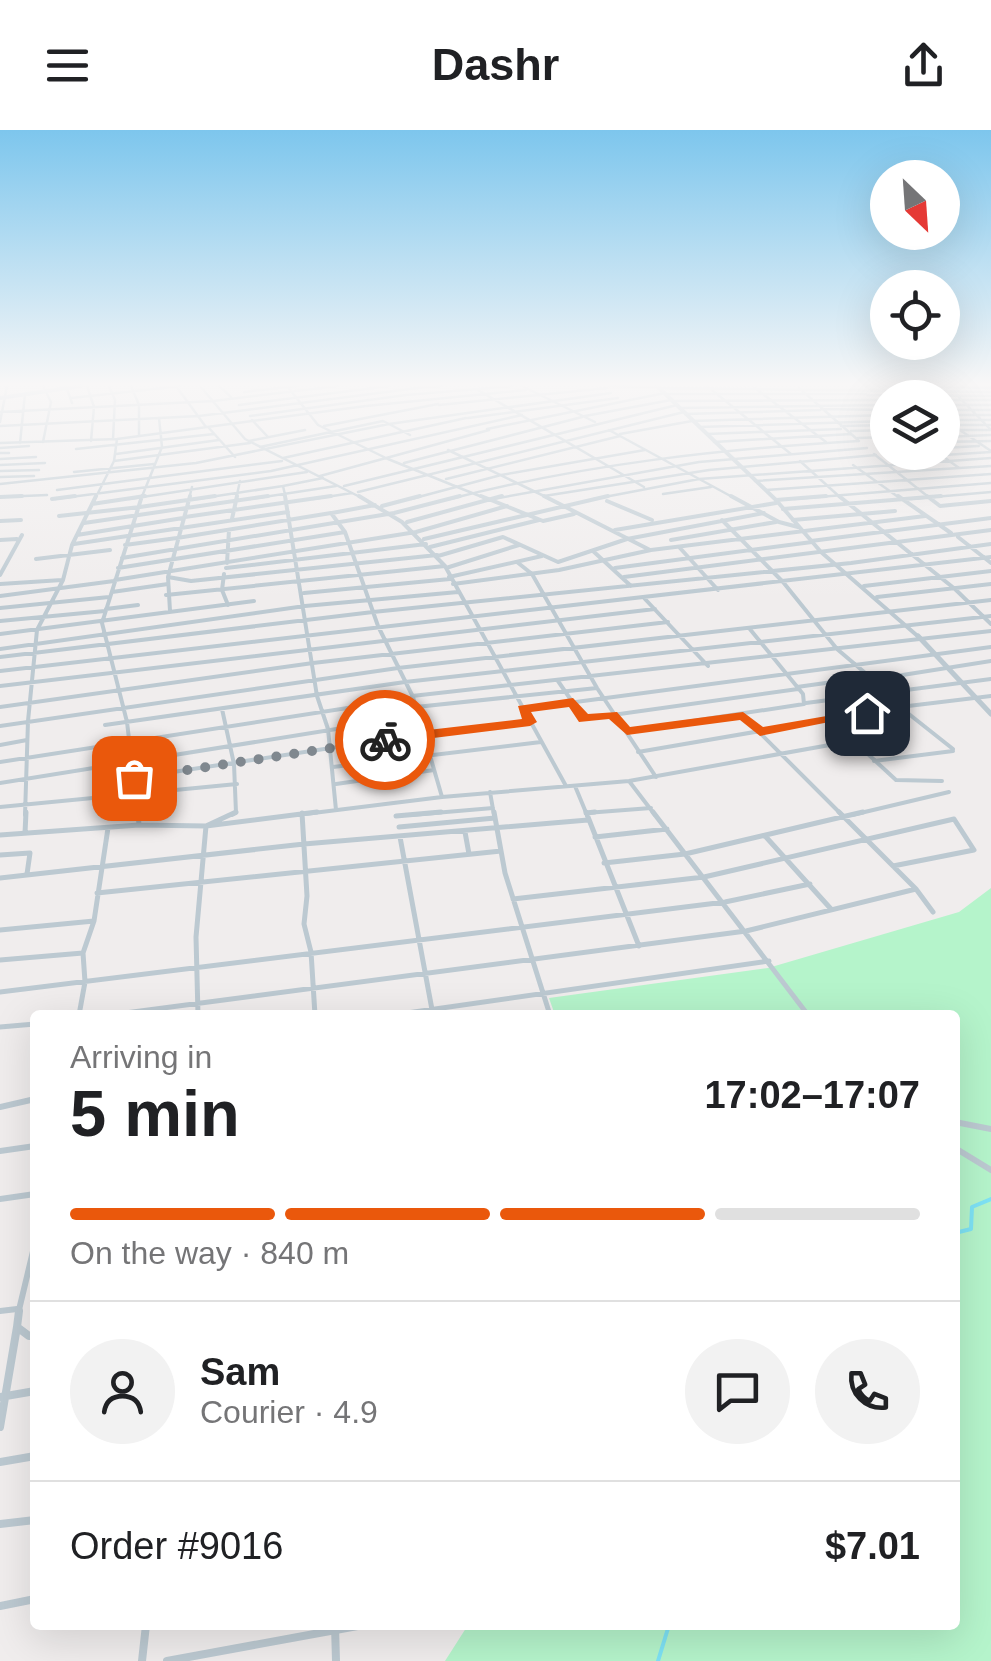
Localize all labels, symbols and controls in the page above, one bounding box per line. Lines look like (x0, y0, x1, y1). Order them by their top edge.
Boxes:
icon: menu (40, 38, 95, 93)
icon: share (896, 38, 951, 93)
text: Dashr (432, 39, 559, 90)
north arrow (870, 160, 960, 250)
map controls (870, 160, 960, 470)
button: locate (870, 270, 960, 360)
button: layers (870, 380, 960, 470)
pin (825, 671, 910, 756)
icon: home (840, 686, 895, 741)
courier (335, 690, 435, 790)
icon: bike (358, 713, 413, 768)
pin (92, 736, 177, 821)
icon: bag (107, 751, 162, 806)
text: Arriving in (70, 1039, 212, 1075)
text: 17:02–17:07 (704, 1074, 920, 1116)
text: 5 min (70, 1077, 240, 1150)
text: On the way · 840 m (70, 1235, 349, 1271)
button: person (70, 1339, 175, 1444)
button: chat (685, 1339, 790, 1444)
button: phone (815, 1339, 920, 1444)
text: Sam (200, 1351, 280, 1393)
text: Courier · 4.9 (200, 1394, 378, 1430)
text: Order #9016 (70, 1525, 283, 1567)
text: $7.01 (825, 1525, 920, 1567)

